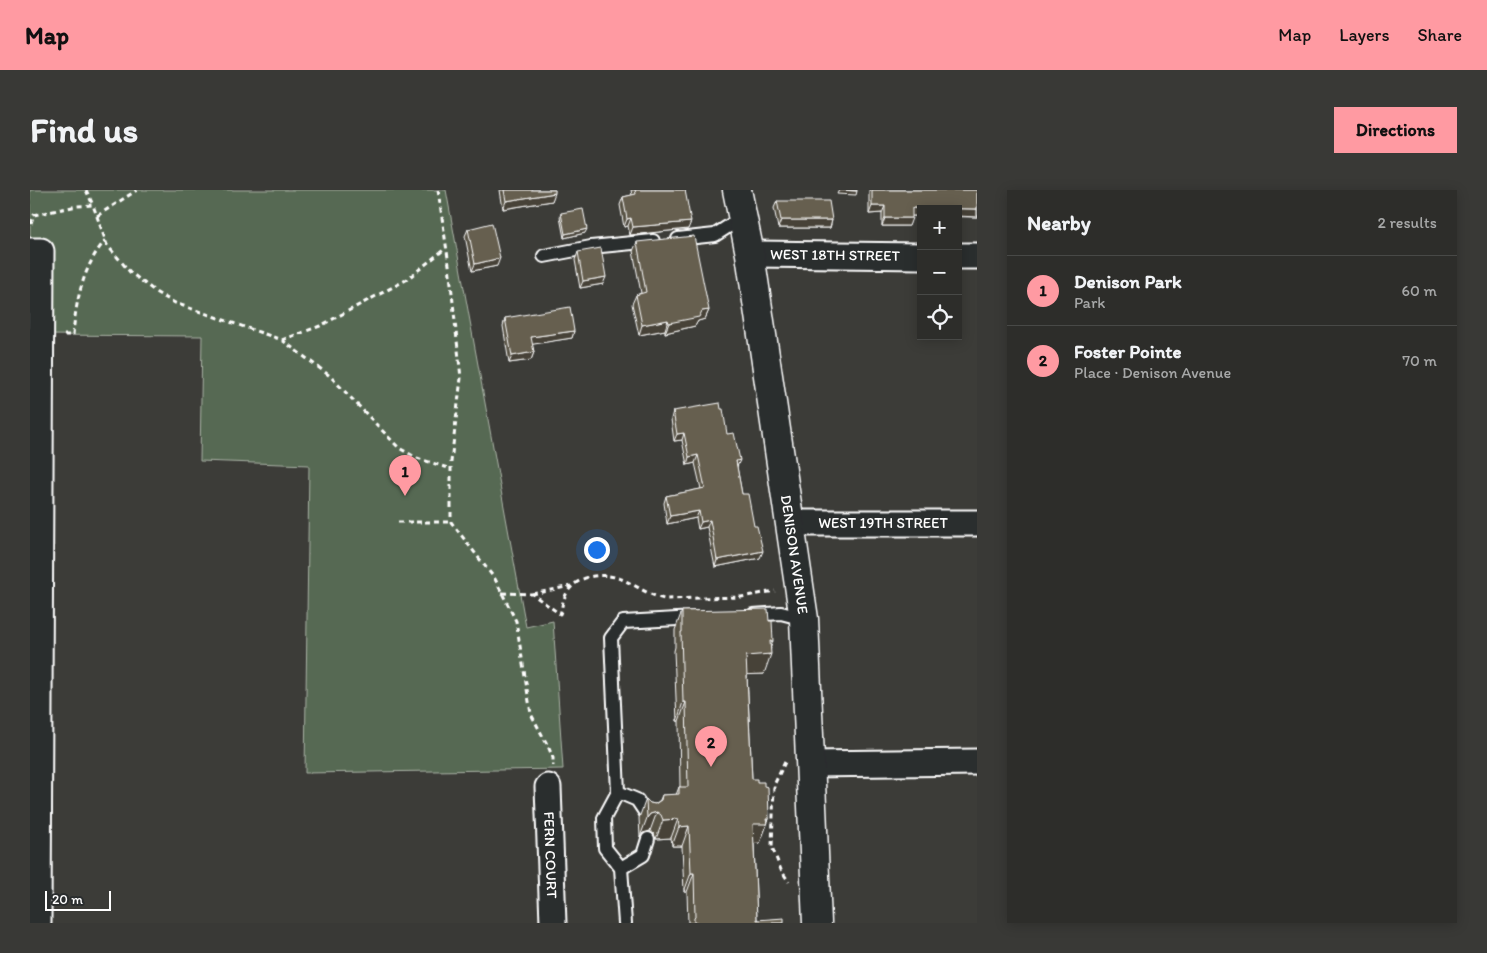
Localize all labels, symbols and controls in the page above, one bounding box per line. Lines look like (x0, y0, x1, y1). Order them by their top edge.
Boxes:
text: Map (25, 21, 69, 50)
text: Map (1278, 24, 1311, 46)
text: Layers (1339, 24, 1389, 46)
text: Share (1417, 24, 1462, 46)
button: Directions (1334, 107, 1457, 153)
text: Find us (30, 109, 138, 151)
map controls (917, 205, 962, 340)
button: + (917, 205, 962, 250)
text: Nearby (1027, 210, 1091, 235)
text: 2 results (1377, 213, 1437, 232)
street label: WEST 18TH STREET (770, 245, 901, 265)
button: − (917, 250, 962, 295)
text: Denison Park (1074, 270, 1182, 293)
text: 1 (1039, 281, 1047, 300)
text: 60 m (1402, 281, 1437, 300)
text: Park (1074, 293, 1105, 312)
button: locate (917, 295, 962, 340)
text: Foster Pointe (1074, 340, 1182, 363)
text: 2 (1039, 351, 1047, 370)
text: 70 m (1402, 351, 1437, 370)
text: Place · Denison Avenue (1074, 363, 1231, 382)
pin: 1 (389, 455, 421, 496)
street label: DENISON AVENUE (777, 494, 812, 615)
street label: WEST 19TH STREET (818, 514, 948, 532)
your location (584, 537, 610, 563)
pin: 2 (695, 726, 727, 767)
street label: FERN COURT (540, 811, 561, 899)
scale bar (45, 888, 111, 911)
text: 20 m (52, 891, 83, 908)

